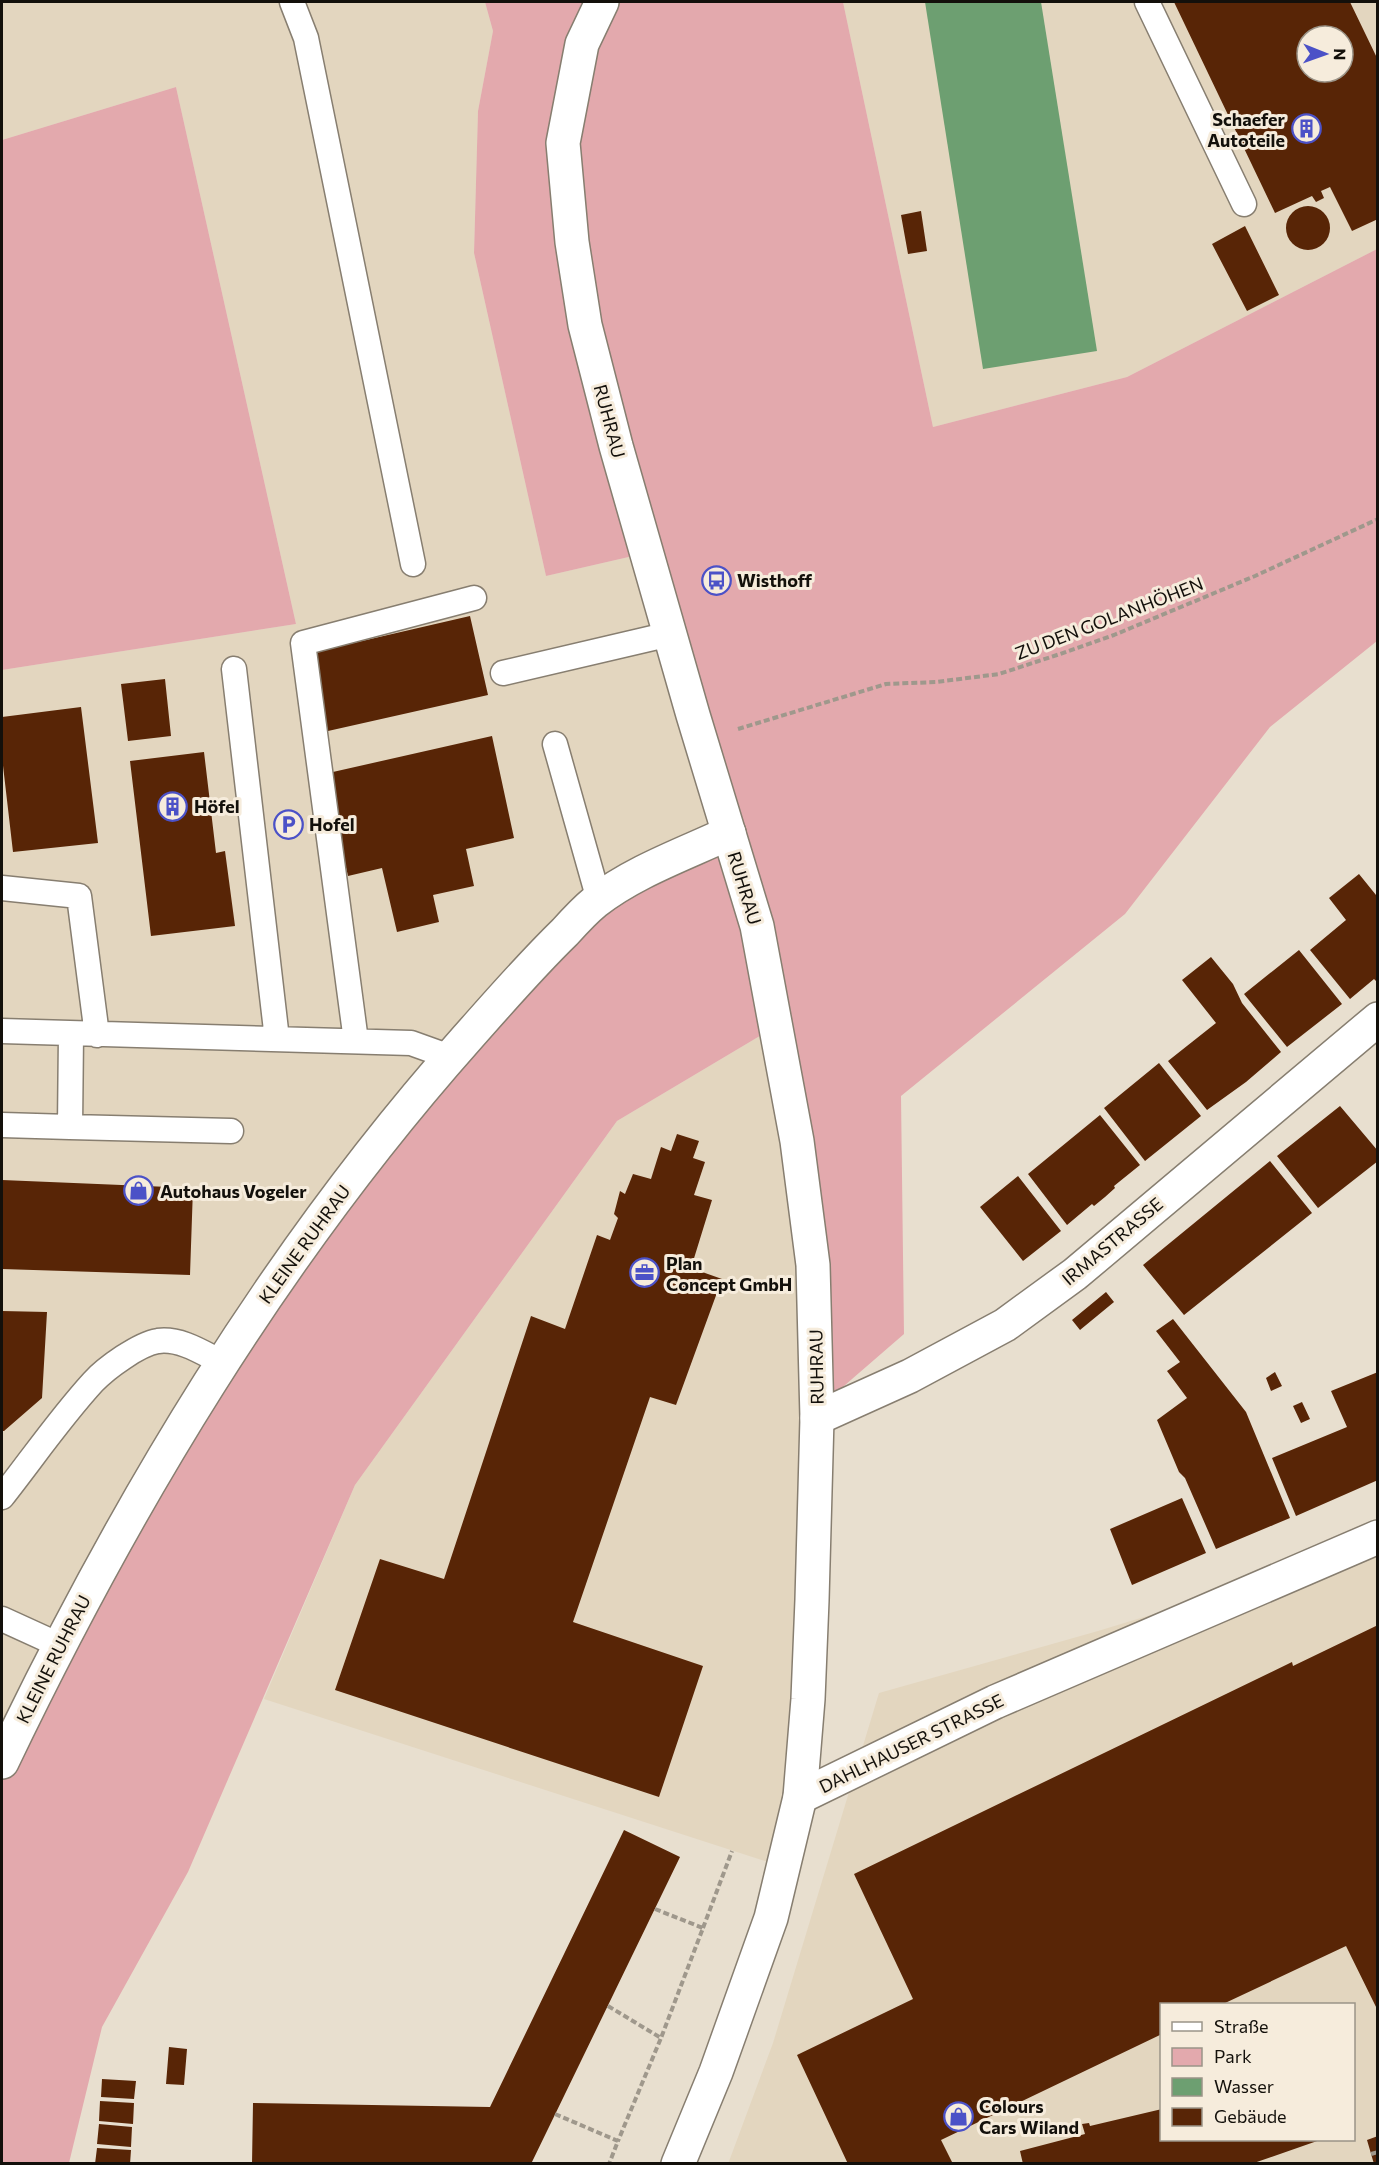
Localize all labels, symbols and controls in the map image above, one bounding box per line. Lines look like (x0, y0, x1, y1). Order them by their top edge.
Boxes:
north arrow (1295, 24, 1355, 84)
text: N (1331, 48, 1350, 60)
place label: Schaefer Autoteile (1207, 108, 1286, 151)
building icon: Schaefer Autoteile (1290, 113, 1322, 145)
street label: RUHRAU (590, 382, 630, 460)
bus stop icon: Wisthoff (700, 564, 732, 596)
place label: Wisthoff (737, 569, 813, 591)
street label: ZU DEN GOLANHÖHEN (1012, 572, 1206, 664)
building icon: Höfel (157, 790, 189, 822)
place label: Höfel (194, 795, 240, 817)
parking icon: Hofel (272, 808, 304, 840)
place label: Hofel (309, 813, 355, 835)
street label: RUHRAU (723, 849, 767, 927)
shop icon: Autohaus Vogeler (123, 1175, 155, 1207)
place label: Autohaus Vogeler (160, 1180, 307, 1202)
street label: KLEINE RUHRAU (254, 1180, 354, 1308)
street label: IRMASTRASSE (1057, 1192, 1167, 1290)
place label: Plan Concept GmbH (666, 1252, 792, 1295)
office icon: Plan Concept GmbH (629, 1257, 661, 1289)
street label: RUHRAU (804, 1329, 828, 1405)
street label: KLEINE RUHRAU (11, 1591, 95, 1727)
street label: DAHLHAUSER STRASSE (815, 1689, 1007, 1797)
legend (1160, 2003, 1355, 2141)
text: Straße (1214, 2015, 1269, 2037)
text: Park (1214, 2045, 1252, 2067)
text: Wasser (1214, 2075, 1274, 2097)
place label: Colours Cars Wiland (979, 2095, 1079, 2138)
shop icon: Colours Cars Wiland (942, 2100, 974, 2132)
text: Gebäude (1214, 2105, 1287, 2127)

